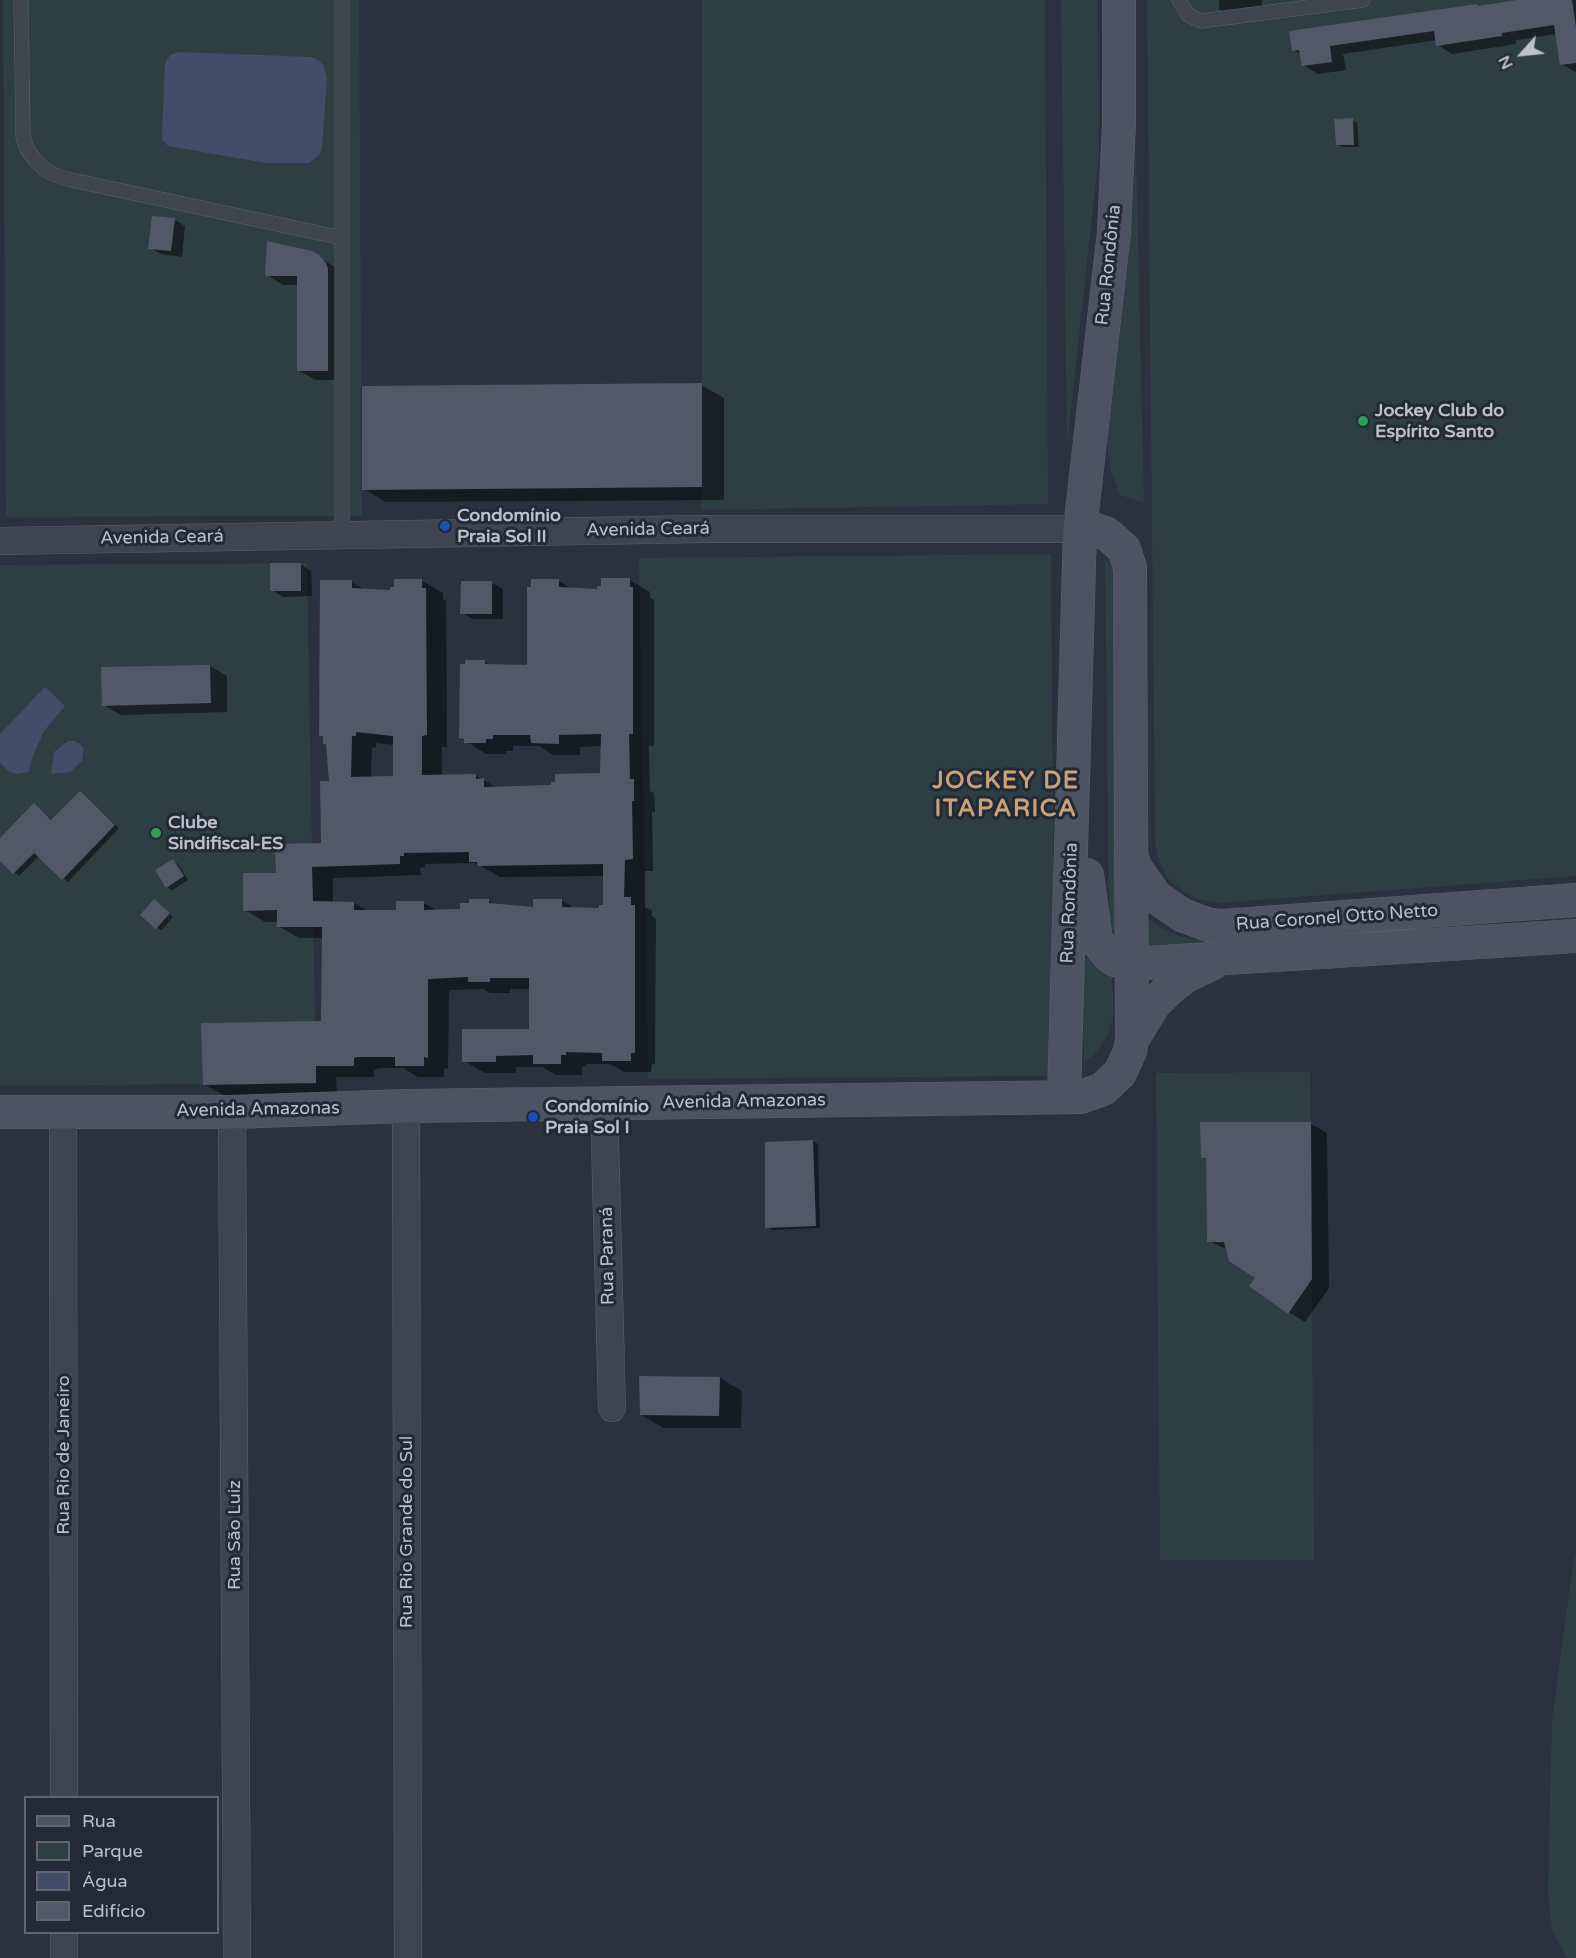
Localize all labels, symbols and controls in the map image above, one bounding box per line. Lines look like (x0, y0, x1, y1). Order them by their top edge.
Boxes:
north arrow (1492, 24, 1552, 84)
text: N (1494, 52, 1518, 72)
street label: Rua Rondônia (1092, 204, 1126, 326)
place label: Jockey Club do Espírito Santo (1375, 400, 1504, 442)
marker: Jockey Club do Espírito Santo (1356, 414, 1370, 428)
place label: Condomínio Praia Sol II (457, 505, 561, 548)
street label: Avenida Ceará (586, 518, 710, 542)
marker: Condomínio Praia Sol II (438, 519, 452, 533)
street label: Avenida Ceará (100, 526, 224, 550)
district label: JOCKEY DE ITAPARICA (932, 768, 1080, 824)
place label: Clube Sindifiscal-ES (168, 812, 283, 854)
marker: Clube Sindifiscal-ES (149, 826, 163, 840)
street label: Rua Rondônia (1057, 842, 1083, 964)
street label: Rua Coronel Otto Netto (1235, 900, 1439, 936)
street label: Avenida Amazonas (662, 1090, 826, 1114)
place label: Condomínio Praia Sol I (545, 1096, 649, 1138)
street label: Avenida Amazonas (176, 1098, 340, 1122)
marker: Condomínio Praia Sol I (526, 1110, 540, 1124)
street label: Rua Paraná (596, 1207, 620, 1305)
street label: Rua Rio de Janeiro (53, 1375, 75, 1535)
street label: Rua Rio Grande do Sul (396, 1436, 418, 1628)
street label: Rua São Luiz (224, 1480, 246, 1590)
legend (24, 1796, 219, 1934)
text: Rua (82, 1810, 116, 1832)
text: Parque (82, 1840, 143, 1862)
text: Água (82, 1870, 128, 1892)
text: Edifício (82, 1900, 145, 1922)

